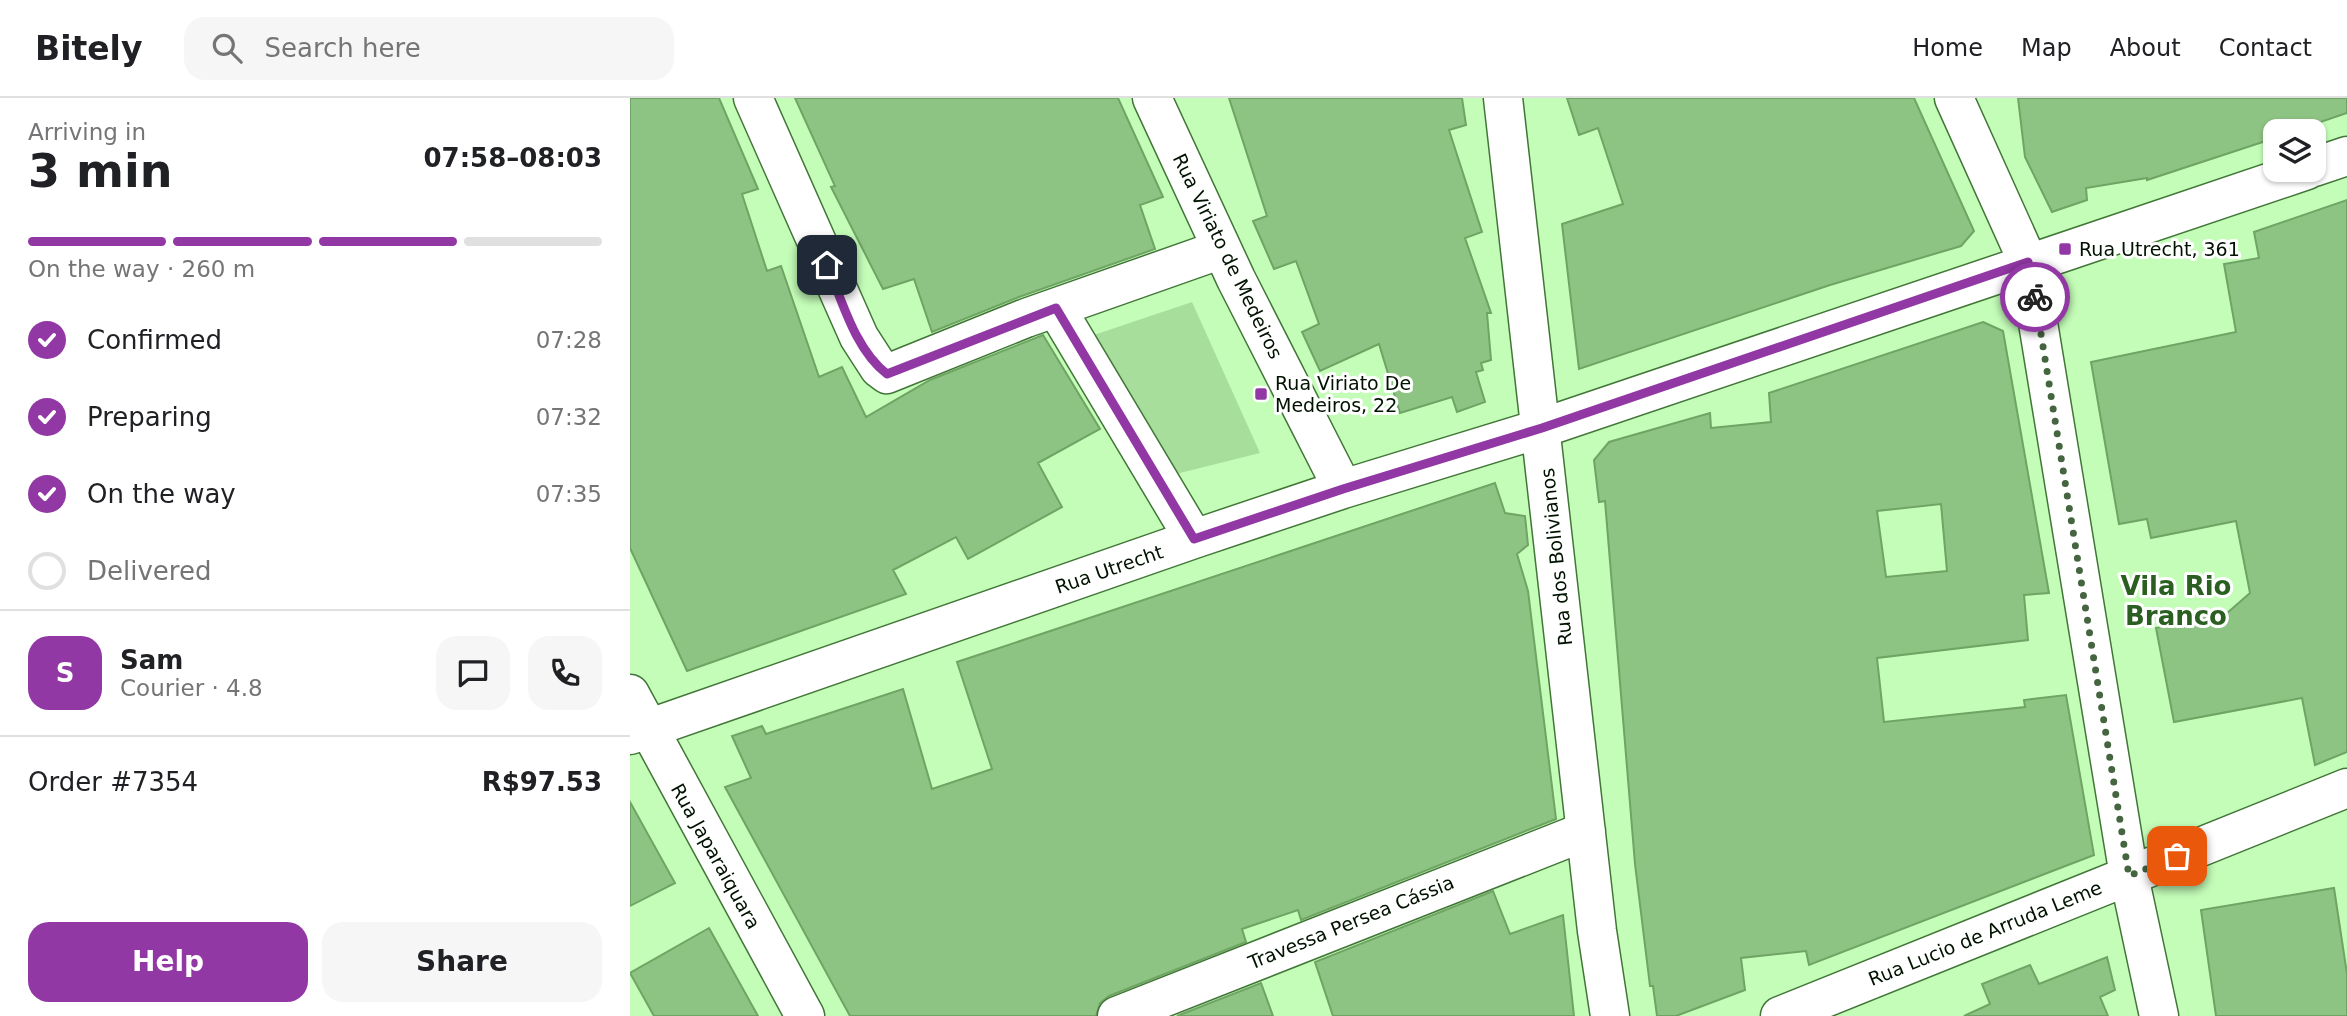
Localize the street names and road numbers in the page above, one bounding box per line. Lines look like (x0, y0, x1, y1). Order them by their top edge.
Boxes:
street label: Rua Viriato de Medeiros (1169, 150, 1287, 362)
street label: Rua dos Bolivianos (1536, 467, 1576, 647)
street label: Rua Utrecht (1052, 540, 1166, 598)
street label: Rua Japaraiquara (667, 779, 765, 933)
street label: Travessa Persea Cássia (1244, 871, 1457, 974)
street label: Rua Lucio de Arruda Leme (1865, 876, 2105, 990)

